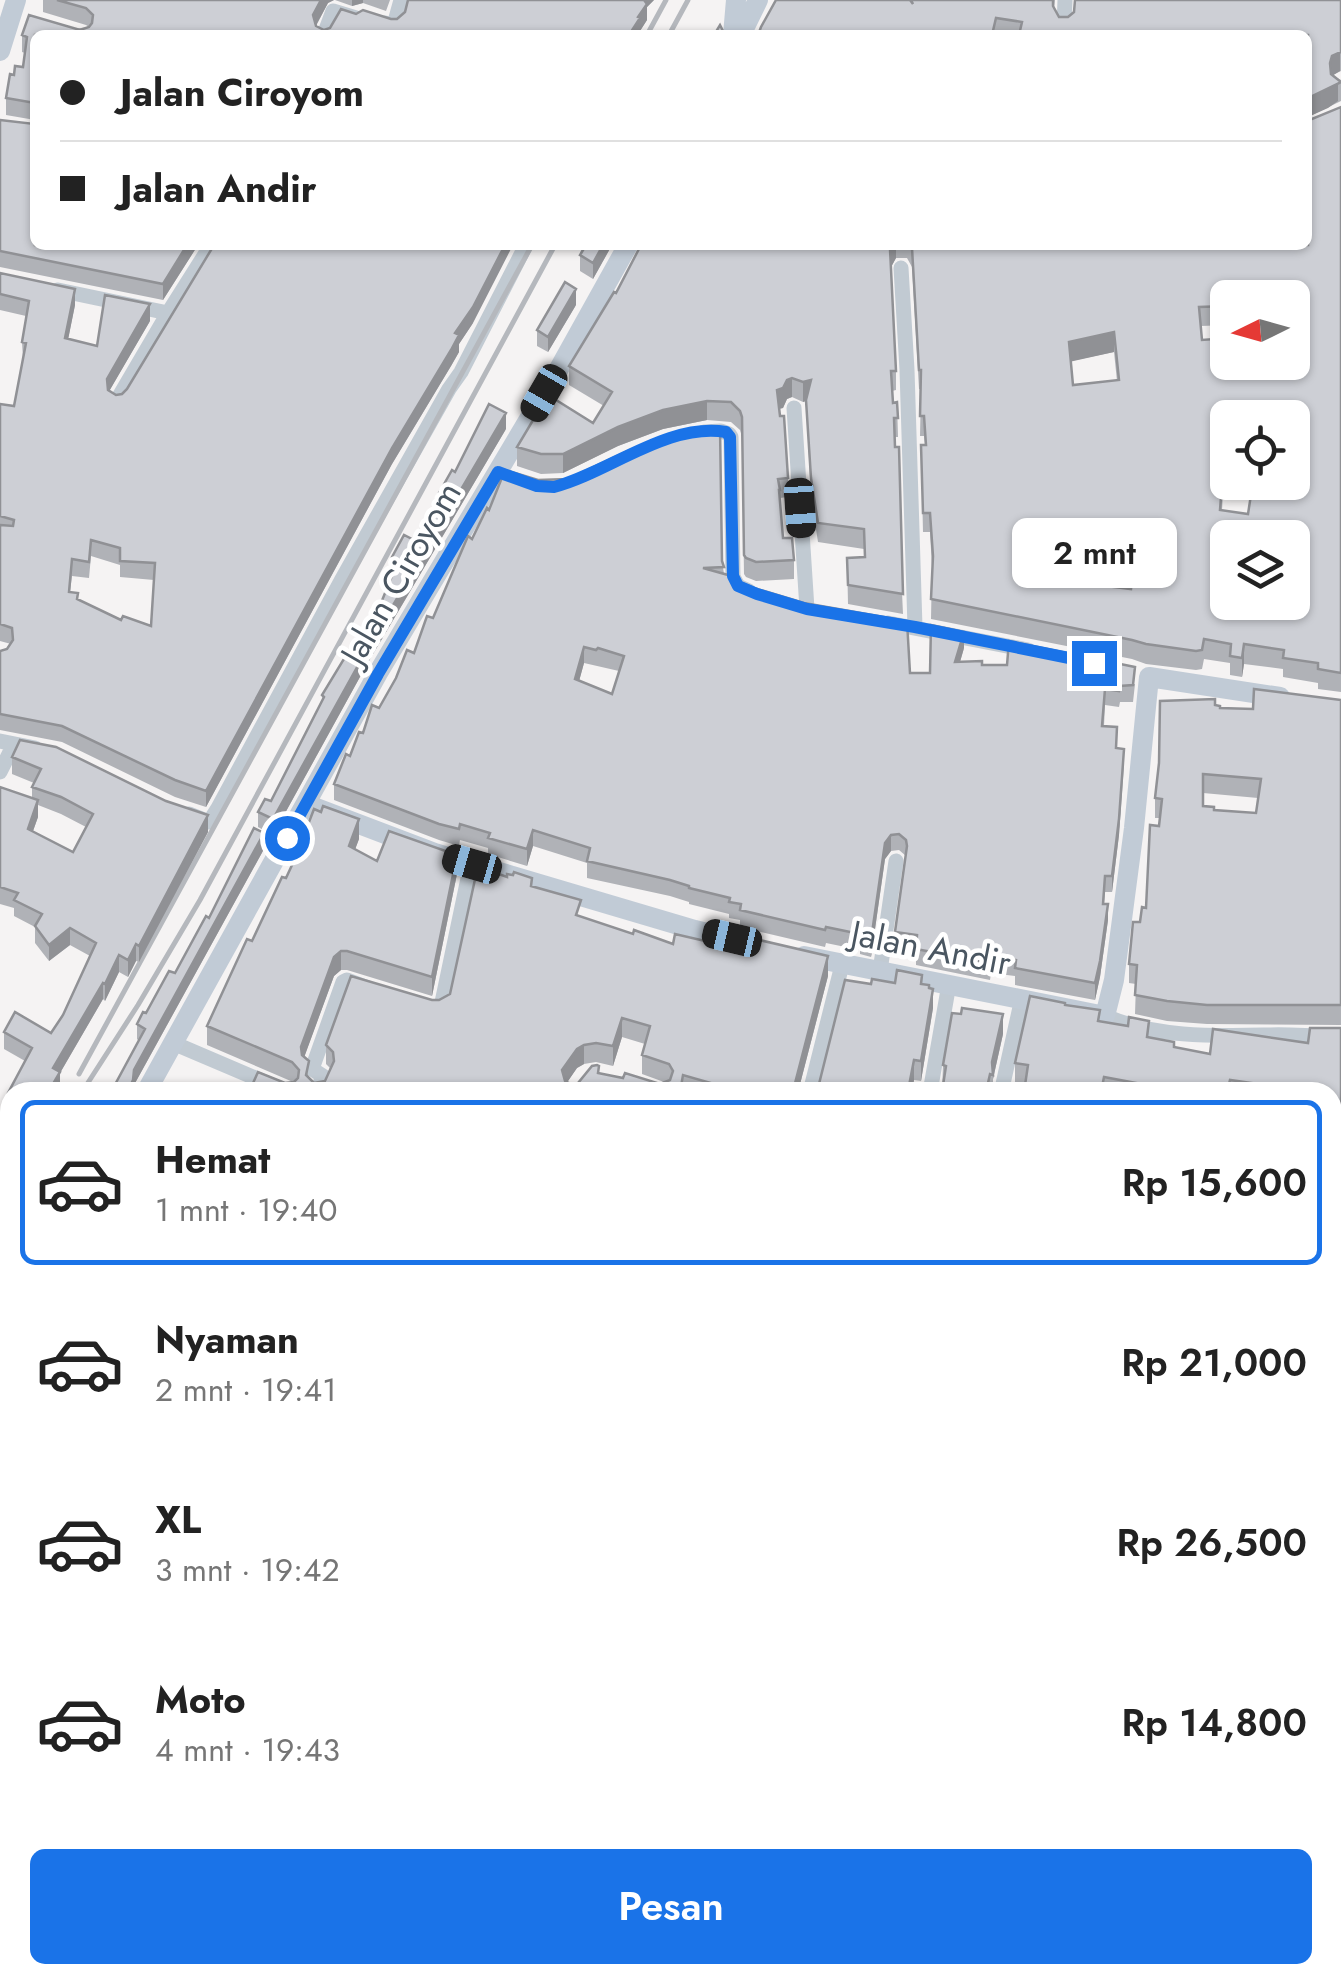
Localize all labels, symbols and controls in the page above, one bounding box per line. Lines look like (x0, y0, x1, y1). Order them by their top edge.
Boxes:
text: Jalan Ciroyom (120, 65, 364, 120)
text: Jalan Andir (120, 161, 316, 216)
north arrow (1210, 280, 1310, 380)
map controls (1210, 280, 1310, 620)
car (516, 360, 572, 426)
button: locate (1210, 400, 1310, 500)
street label: Jalan Ciroyom (326, 472, 474, 677)
car (783, 477, 817, 539)
callout: 2 mnt (1012, 518, 1176, 588)
button: layers (1210, 520, 1310, 620)
text: 2 mnt (1053, 530, 1136, 576)
route end (1072, 641, 1117, 686)
route start (265, 816, 310, 861)
car (439, 841, 505, 887)
street label: Jalan Andir (843, 907, 1015, 988)
car (699, 917, 765, 959)
text: Hemat (155, 1132, 270, 1187)
icon: car (35, 1138, 125, 1228)
text: Rp 15,600 (1122, 1155, 1307, 1210)
text: 1 mnt · 19:40 (155, 1187, 338, 1233)
text: Nyaman (155, 1312, 299, 1367)
icon: car (35, 1318, 125, 1408)
text: Rp 21,000 (1121, 1335, 1307, 1390)
text: 2 mnt · 19:41 (155, 1367, 337, 1413)
text: XL (155, 1492, 201, 1547)
icon: car (35, 1498, 125, 1588)
text: Rp 26,500 (1116, 1515, 1307, 1570)
text: 3 mnt · 19:42 (155, 1547, 340, 1593)
text: Moto (155, 1672, 246, 1727)
icon: car (35, 1678, 125, 1768)
text: Rp 14,800 (1121, 1695, 1307, 1750)
text: 4 mnt · 19:43 (155, 1727, 340, 1773)
button: Pesan (30, 1849, 1312, 1964)

